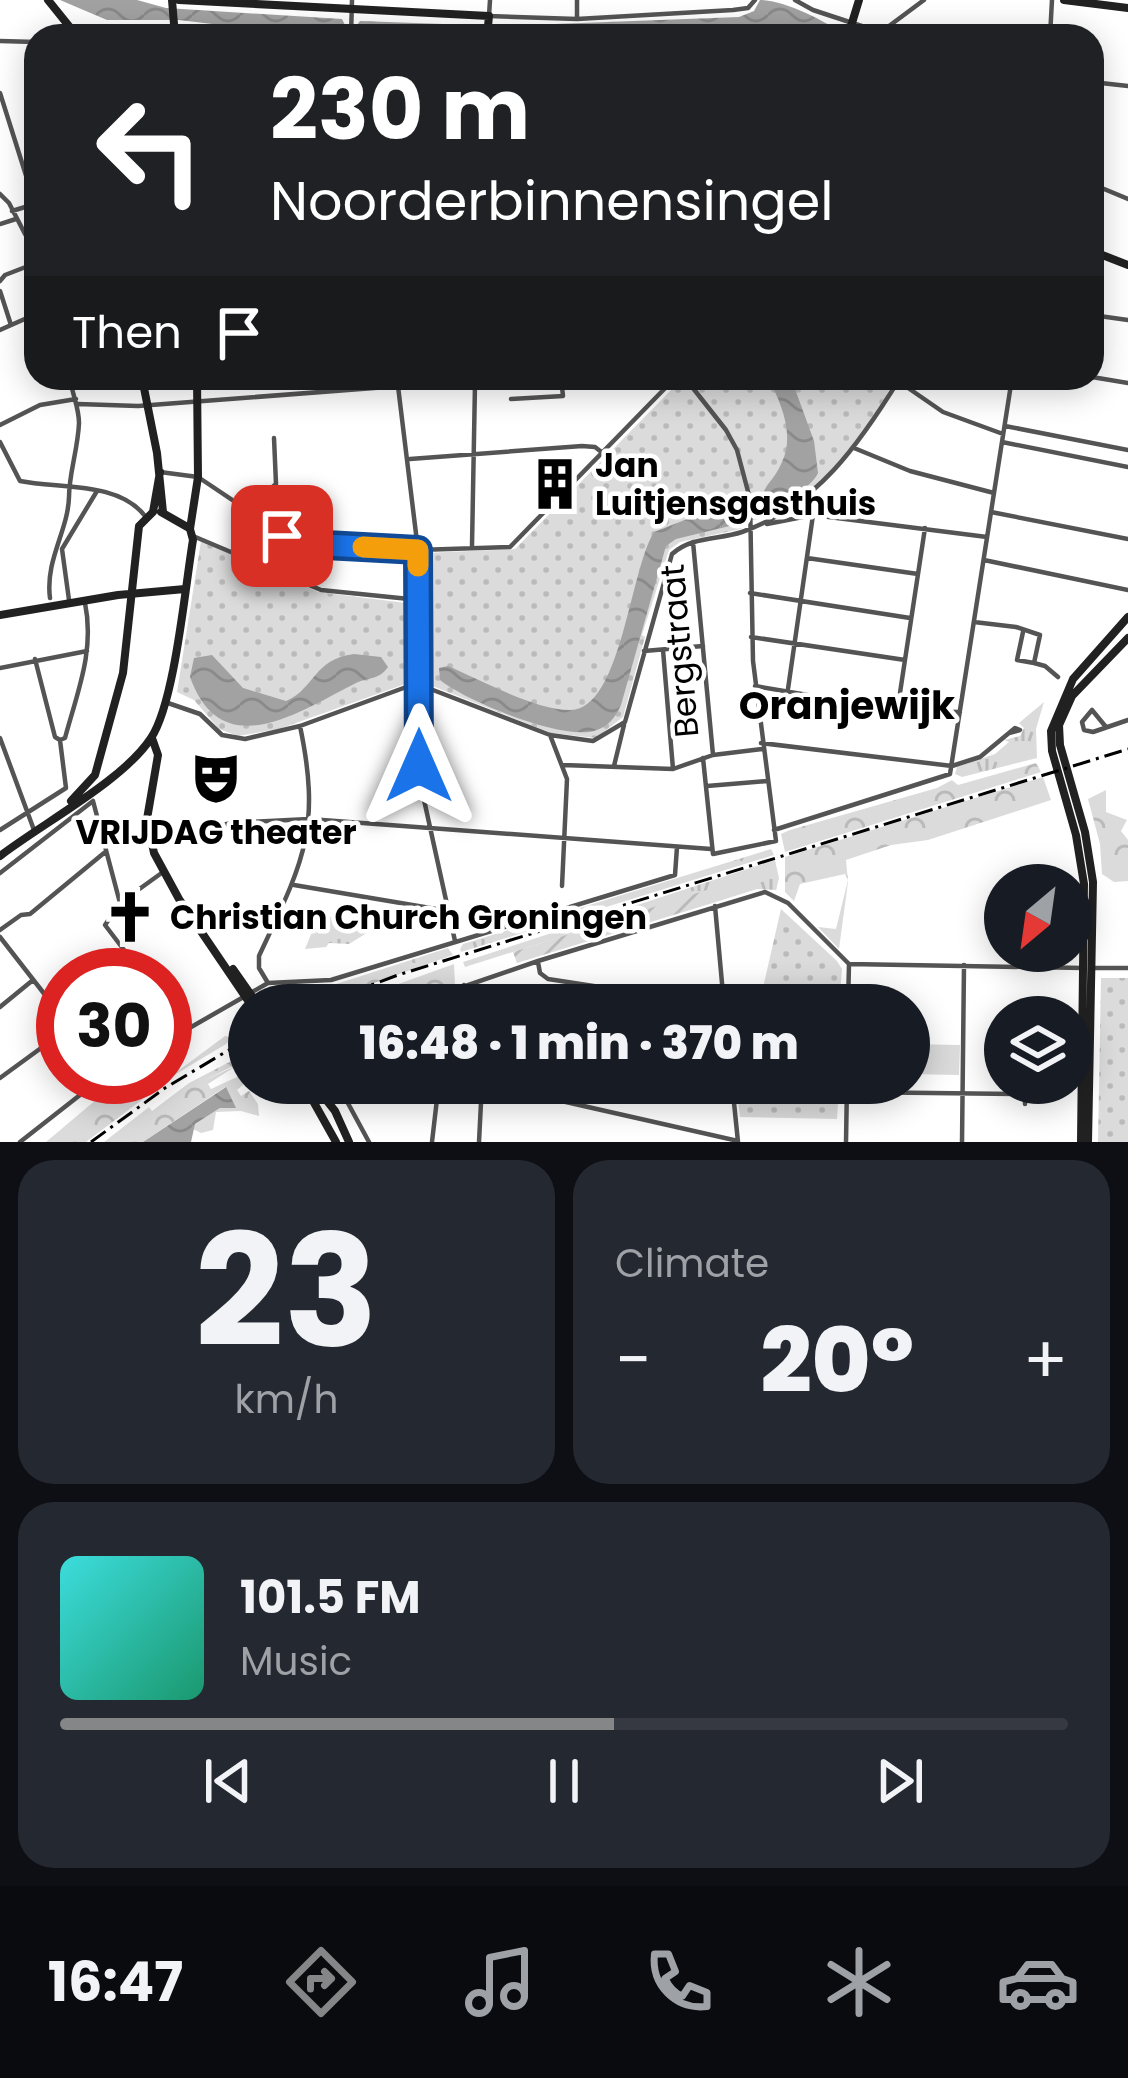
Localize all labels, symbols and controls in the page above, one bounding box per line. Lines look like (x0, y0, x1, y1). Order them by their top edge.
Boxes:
text: 230 m (270, 51, 530, 168)
icon: left (72, 72, 228, 228)
text: Noorderbinnensingel (270, 163, 834, 239)
icon: arrive (206, 300, 272, 366)
text: Then (72, 301, 182, 364)
place label: Jan Luitjensgasthuis (595, 442, 876, 527)
building icon: Jan Luitjensgasthuis (526, 455, 584, 513)
pin (231, 485, 333, 587)
icon: arrive (249, 503, 315, 569)
street label: Bergstraat (649, 562, 710, 739)
district label: Oranjewijk (739, 678, 955, 733)
position arrow (356, 703, 482, 829)
theatre icon: VRIJDAG theater (187, 749, 245, 807)
place label: VRIJDAG theater (75, 809, 357, 856)
north arrow (984, 864, 1092, 972)
map controls (984, 864, 1092, 1104)
church icon: Christian Church Groningen (101, 888, 159, 946)
place label: Christian Church Groningen (170, 894, 647, 941)
speed limit sign: 30 (36, 948, 192, 1104)
button: layers (984, 996, 1092, 1104)
text: 16:48 · 1 min · 370 m (359, 1012, 799, 1075)
text: 23 (195, 1182, 378, 1401)
text: Climate (615, 1236, 769, 1291)
text: 20° (760, 1297, 914, 1424)
text: − (615, 1314, 651, 1406)
text: + (1023, 1314, 1068, 1406)
text: km/h (235, 1372, 338, 1427)
text: 101.5 FM (240, 1566, 421, 1629)
text: Music (240, 1634, 352, 1689)
icon: previous (195, 1748, 261, 1814)
icon: pause (531, 1748, 597, 1814)
icon: next (867, 1748, 933, 1814)
icon: directions (279, 1940, 363, 2024)
icon: music (458, 1940, 542, 2024)
icon: phone (637, 1940, 721, 2024)
icon: climate (817, 1940, 901, 2024)
icon: car (996, 1940, 1080, 2024)
text: 16:47 (48, 1944, 183, 2020)

